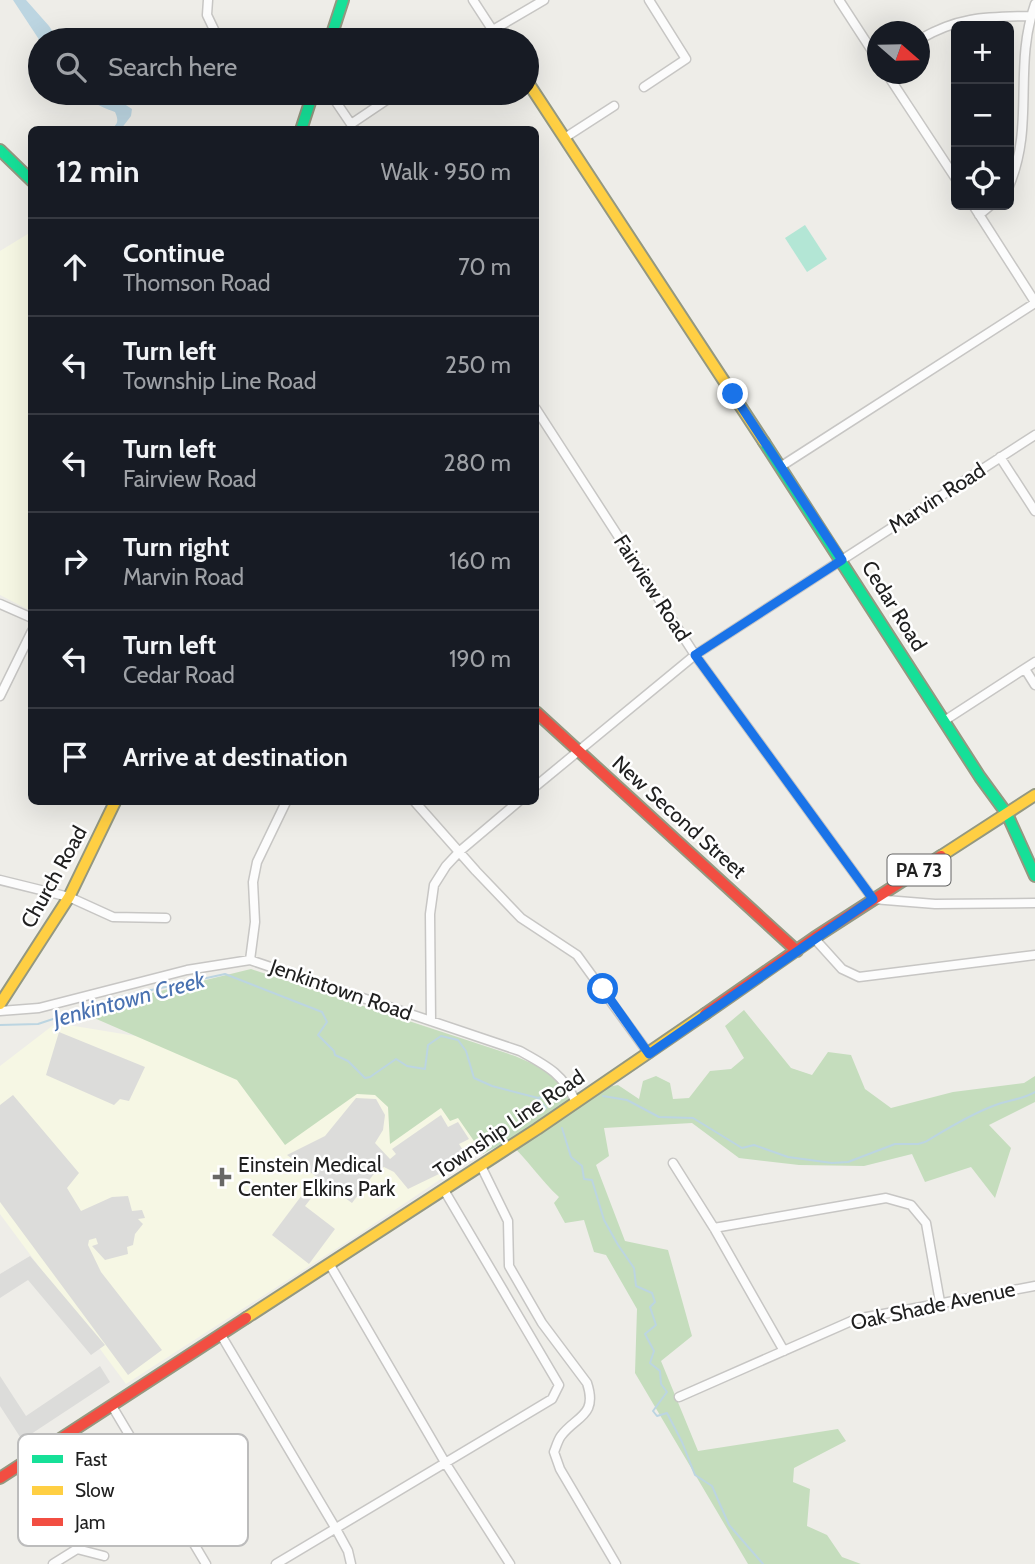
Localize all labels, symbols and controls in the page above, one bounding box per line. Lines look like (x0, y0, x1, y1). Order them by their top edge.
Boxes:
north arrow (867, 21, 930, 84)
map controls (951, 21, 1014, 210)
button: + (951, 21, 1014, 84)
search box (28, 28, 539, 105)
icon: search (52, 48, 90, 86)
text: Search here (108, 51, 237, 83)
button: − (951, 84, 1014, 147)
button: locate (951, 147, 1014, 210)
text: 12 min (56, 153, 140, 190)
text: Walk · 950 m (381, 158, 511, 186)
text: Continue (123, 237, 225, 269)
icon: ahead (56, 248, 94, 286)
text: 70 m (458, 253, 511, 281)
text: Thomson Road (123, 269, 271, 297)
text: Turn left (123, 335, 216, 367)
icon: left (56, 346, 94, 384)
text: 250 m (445, 351, 511, 379)
text: Township Line Road (123, 367, 316, 395)
route end (717, 378, 748, 409)
text: Turn left (123, 433, 216, 465)
icon: left (56, 444, 94, 482)
text: 280 m (444, 449, 511, 477)
street label: Marvin Road (884, 457, 990, 538)
text: Fairview Road (123, 465, 257, 493)
street label: Fairview Road (609, 530, 696, 646)
text: Turn right (123, 531, 229, 563)
icon: right (56, 542, 94, 580)
text: 160 m (449, 547, 511, 575)
street label: Cedar Road (857, 556, 932, 656)
text: Marvin Road (123, 563, 244, 591)
text: Turn left (123, 629, 216, 661)
icon: left (56, 640, 94, 678)
text: 190 m (449, 645, 511, 673)
text: Cedar Road (123, 661, 235, 689)
icon: arrive (56, 738, 94, 776)
text: Arrive at destination (123, 741, 348, 773)
street label: New Second Street (607, 750, 751, 883)
street label: Church Road (15, 821, 92, 932)
road number: PA 73 (888, 855, 950, 886)
street label: Jenkintown Road (266, 953, 416, 1026)
water label: Jenkintown Creek (48, 965, 209, 1033)
route start (587, 973, 618, 1004)
street label: Township Line Road (429, 1064, 589, 1183)
place label: Einstein Medical Center Elkins Park (238, 1152, 396, 1201)
marker: Einstein Medical Center Elkins Park (212, 1167, 232, 1187)
street label: Oak Shade Avenue (848, 1276, 1018, 1335)
legend (18, 1434, 248, 1546)
text: Fast (75, 1448, 108, 1471)
text: Slow (75, 1479, 115, 1502)
text: Jam (74, 1511, 105, 1534)

